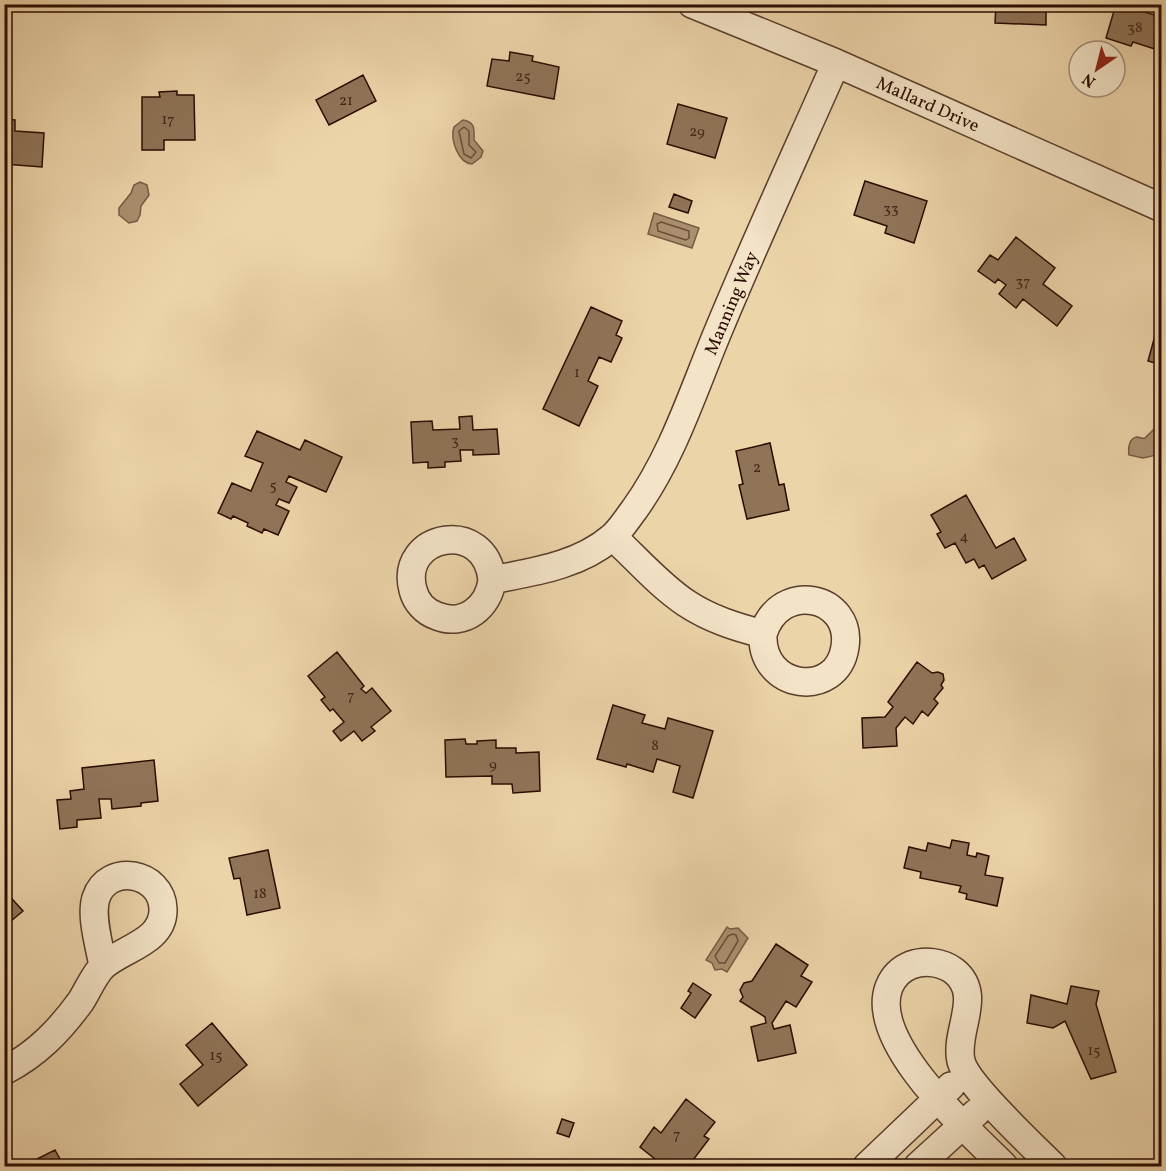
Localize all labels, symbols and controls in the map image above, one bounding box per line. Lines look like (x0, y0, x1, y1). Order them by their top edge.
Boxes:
house number: 38 (1127, 18, 1143, 39)
north arrow (1067, 39, 1127, 99)
house number: 25 (515, 67, 531, 88)
text: N (1078, 67, 1101, 92)
street label: Mallard Drive (872, 71, 983, 139)
house number: 21 (339, 91, 353, 112)
house number: 17 (161, 110, 175, 131)
house number: 29 (689, 122, 705, 143)
house number: 33 (883, 199, 899, 220)
street label: Manning Way (699, 248, 766, 359)
house number: 37 (1016, 272, 1030, 293)
house number: 1 (574, 363, 580, 384)
house number: 3 (451, 431, 459, 452)
house number: 2 (753, 458, 761, 479)
house number: 5 (269, 476, 277, 497)
house number: 4 (960, 527, 969, 548)
house number: 7 (347, 686, 355, 707)
house number: 8 (651, 736, 659, 757)
house number: 9 (489, 755, 497, 776)
house number: 18 (253, 884, 267, 905)
house number: 15 (1087, 1041, 1101, 1062)
house number: 15 (209, 1046, 223, 1067)
house number: 7 (673, 1125, 681, 1146)

